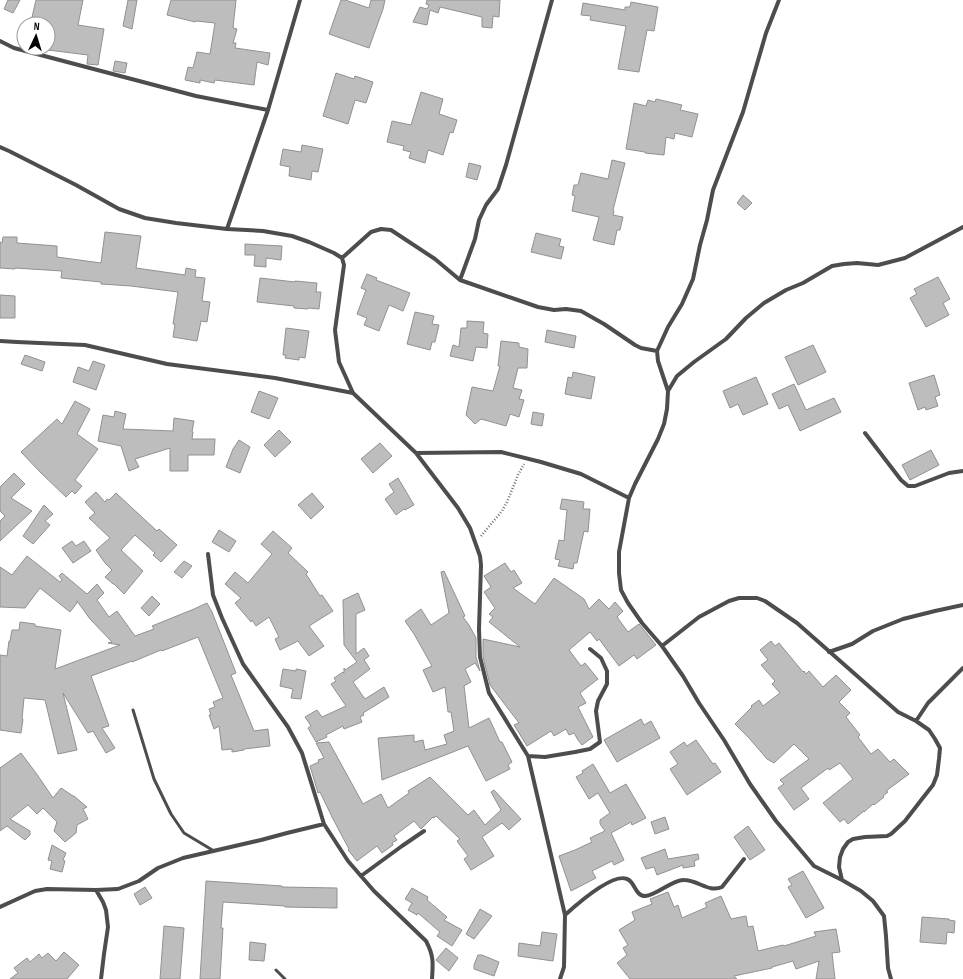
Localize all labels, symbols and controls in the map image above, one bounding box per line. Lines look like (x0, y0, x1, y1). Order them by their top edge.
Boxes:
north arrow (16, 16, 56, 56)
text: N (33, 20, 40, 33)

